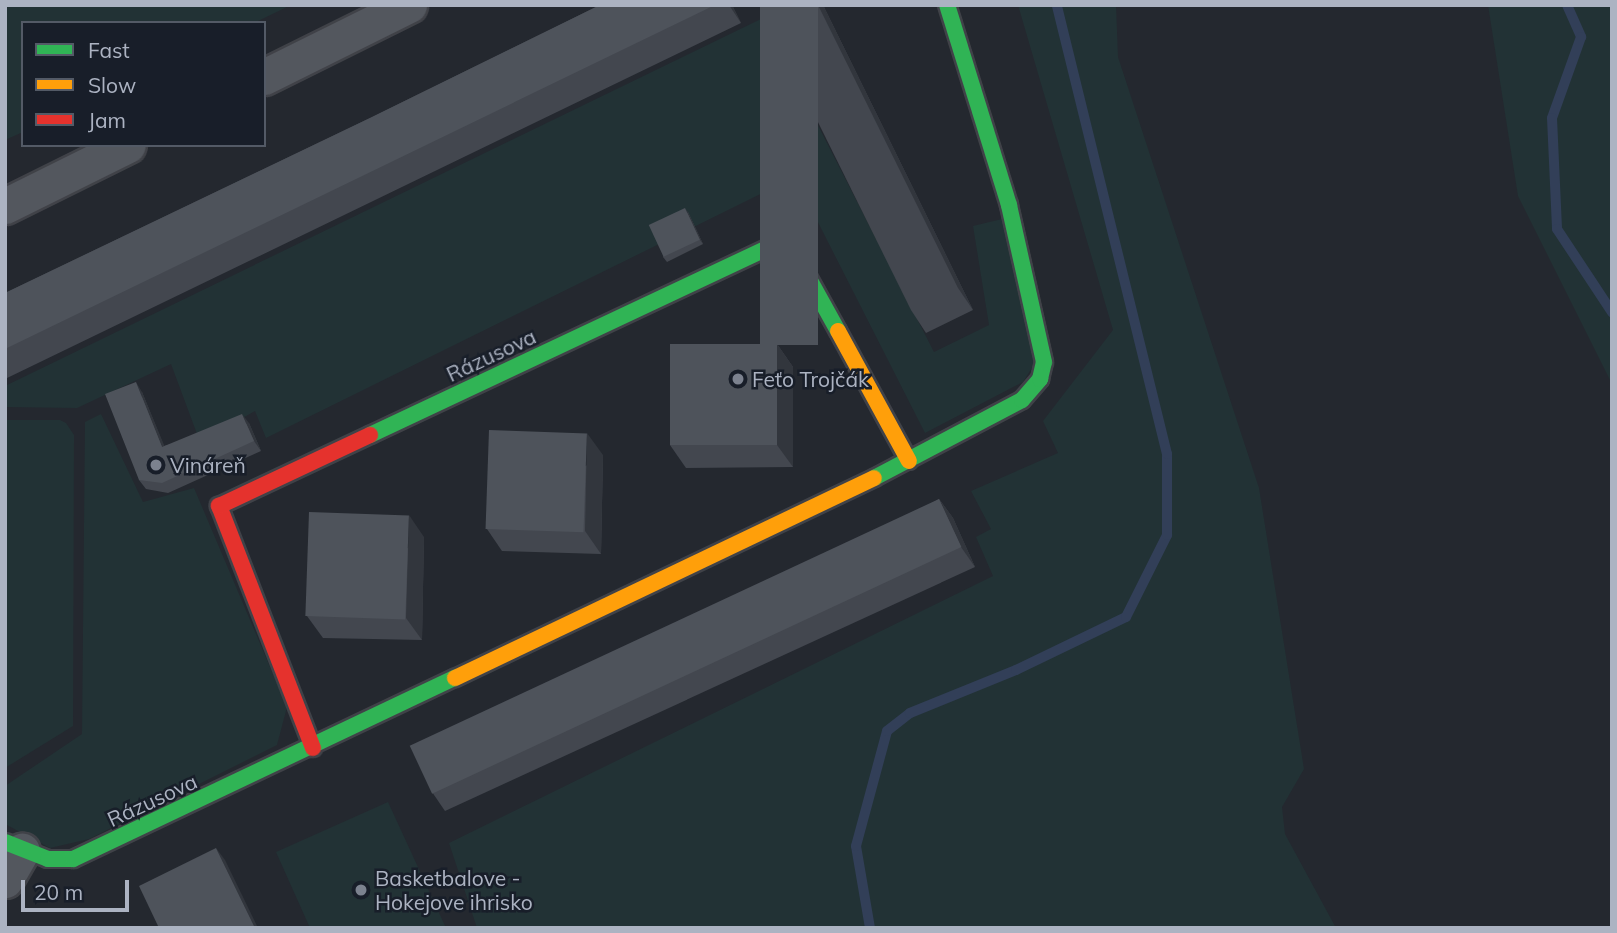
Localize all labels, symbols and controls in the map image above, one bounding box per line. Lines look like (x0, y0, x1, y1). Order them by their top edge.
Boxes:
legend (21, 21, 266, 147)
text: Fast (88, 37, 130, 63)
text: Slow (88, 72, 136, 98)
text: Jam (88, 107, 126, 133)
street label: Rázusova (442, 323, 540, 387)
place label: Feťo Trojčák (752, 366, 869, 392)
marker: Feťo Trojčák (730, 371, 746, 387)
place label: Vináreň (170, 452, 246, 478)
marker: Vináreň (148, 457, 164, 473)
street label: Rázusova (103, 768, 201, 832)
place label: Basketbalove - Hokejove ihrisko (375, 865, 533, 915)
scale bar (24, 866, 133, 910)
text: 20 m (34, 879, 83, 905)
marker: Basketbalove - Hokejove ihrisko (353, 882, 369, 898)

